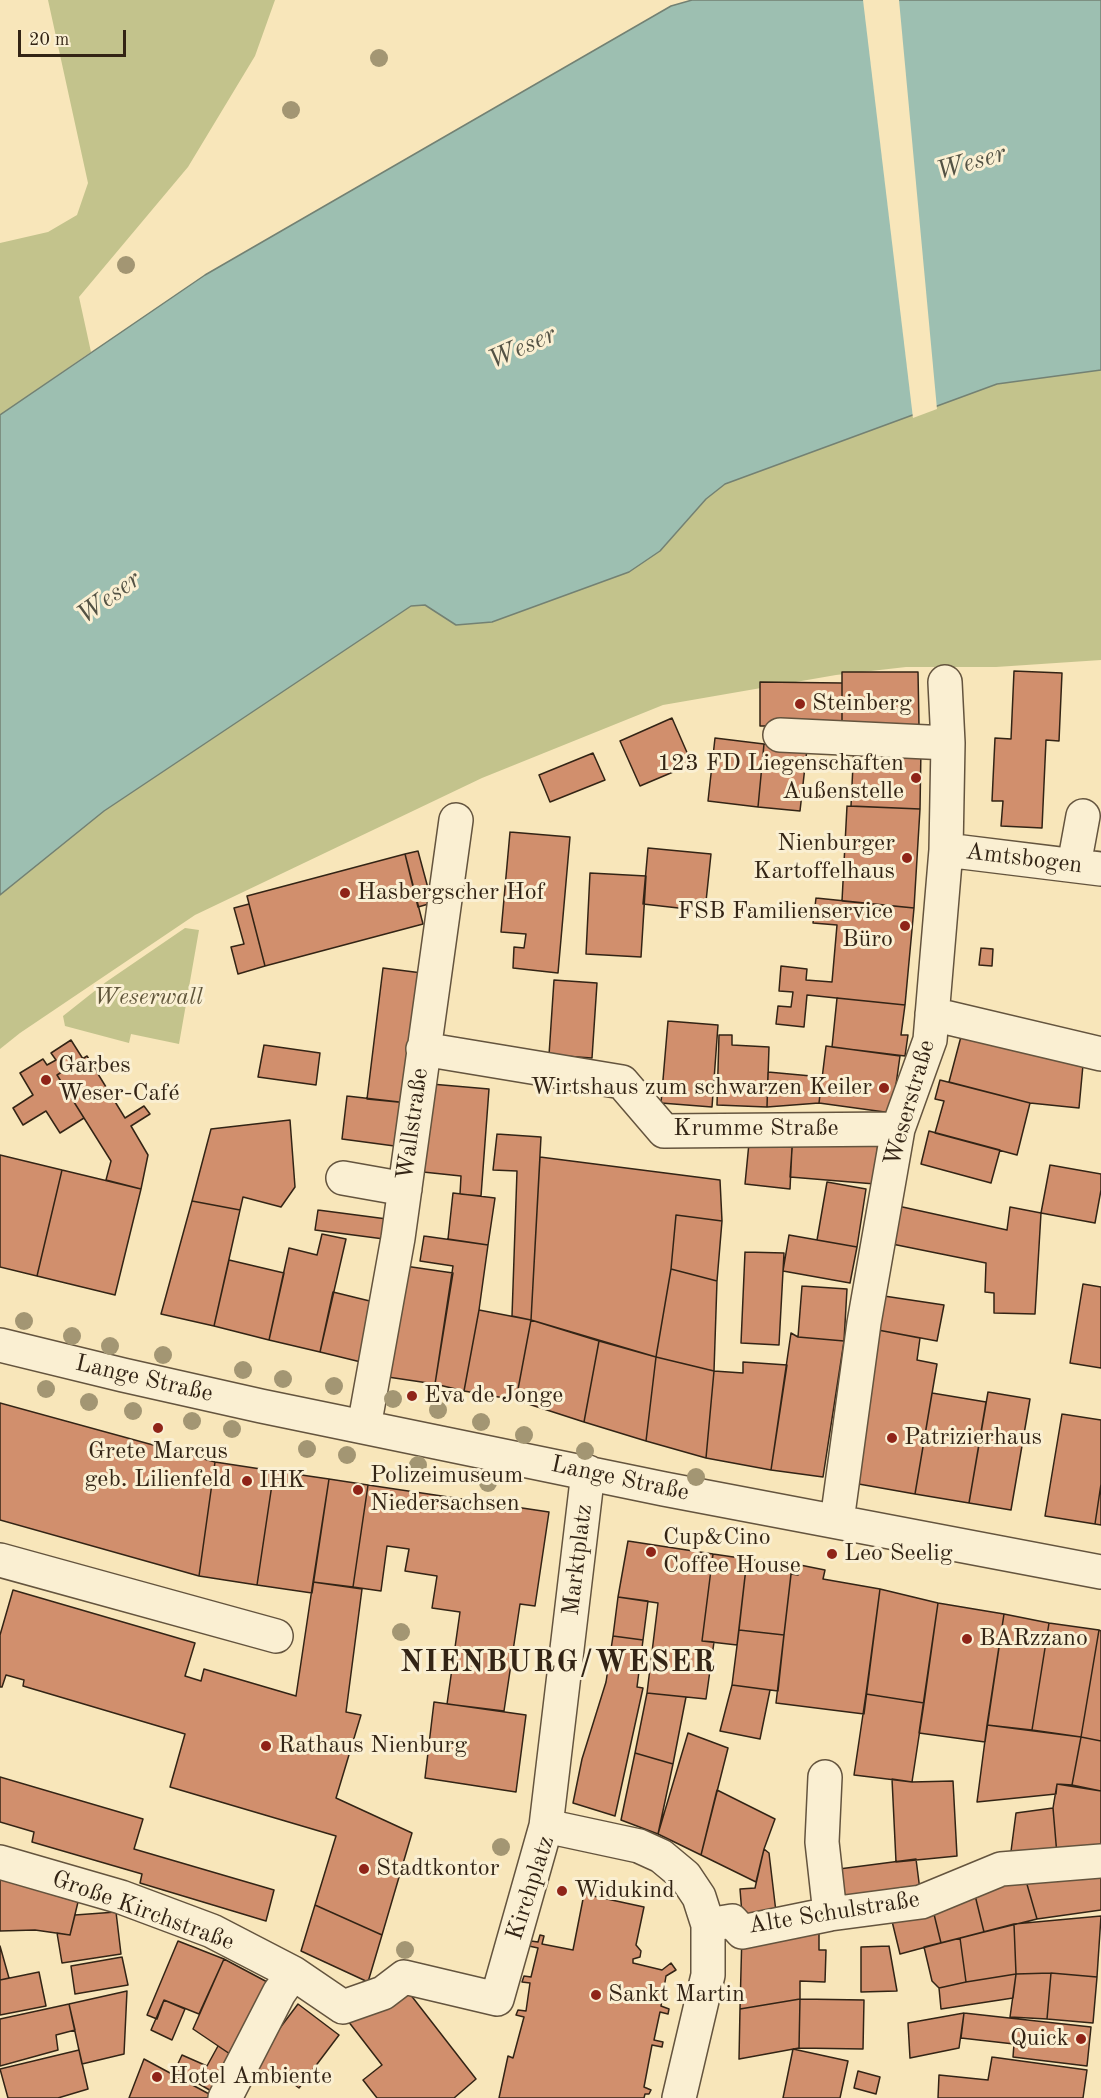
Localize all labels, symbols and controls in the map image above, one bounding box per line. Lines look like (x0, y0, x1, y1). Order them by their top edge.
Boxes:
scale bar (21, 18, 129, 56)
text: 20 m (29, 31, 69, 49)
water label: Weser (932, 138, 1010, 188)
water label: Weser (483, 319, 561, 377)
water label: Weser (71, 564, 147, 632)
place label: Steinberg (812, 690, 912, 718)
marker: Steinberg (793, 697, 807, 711)
place label: 123 FD Liegenschaften Außenstelle (657, 750, 904, 806)
marker: 123 FD Liegenschaften Außenstelle (909, 771, 923, 785)
place label: Nienburger Kartoffelhaus (753, 830, 895, 886)
street label: Amtsbogen (964, 838, 1084, 880)
marker: Nienburger Kartoffelhaus (900, 851, 914, 865)
place label: Hasbergscher Hof (357, 879, 545, 907)
marker: Hasbergscher Hof (338, 886, 352, 900)
place label: FSB Familienservice Büro (678, 898, 893, 954)
marker: FSB Familienservice Büro (898, 919, 912, 933)
park label: Weserwall (93, 984, 203, 1012)
street label: Weserstraße (878, 1037, 942, 1169)
place label: Garbes Weser-Café (58, 1052, 179, 1108)
street label: Wallstraße (391, 1066, 435, 1182)
marker: Garbes Weser-Café (39, 1073, 53, 1087)
place label: Wirtshaus zum schwarzen Keiler (530, 1074, 872, 1102)
marker: Wirtshaus zum schwarzen Keiler (877, 1081, 891, 1095)
street label: Krumme Straße (673, 1115, 839, 1143)
street label: Lange Straße (72, 1349, 216, 1409)
place label: Eva de Jonge (424, 1382, 563, 1410)
marker: Eva de Jonge (405, 1389, 419, 1403)
marker: Grete Marcus geb. Lilienfeld (151, 1421, 165, 1435)
place label: Patrizierhaus (904, 1424, 1042, 1452)
marker: Patrizierhaus (885, 1431, 899, 1445)
place label: Grete Marcus geb. Lilienfeld (84, 1438, 232, 1494)
street label: Lange Straße (548, 1450, 692, 1508)
place label: Polizeimuseum Niedersachsen (370, 1462, 523, 1518)
place label: IHK (259, 1467, 306, 1495)
marker: IHK (240, 1474, 254, 1488)
marker: Polizeimuseum Niedersachsen (351, 1483, 365, 1497)
street label: Marktplatz (557, 1502, 599, 1618)
place label: Cup&Cino Coffee House (663, 1524, 801, 1580)
place label: Leo Seelig (844, 1540, 953, 1568)
marker: Cup&Cino Coffee House (644, 1545, 658, 1559)
marker: Leo Seelig (825, 1547, 839, 1561)
place label: BARzzano (979, 1625, 1088, 1653)
marker: BARzzano (960, 1632, 974, 1646)
district label: NIENBURG/WESER (400, 1645, 716, 1681)
place label: Rathaus Nienburg (278, 1732, 467, 1760)
marker: Rathaus Nienburg (259, 1739, 273, 1753)
street label: Kirchplatz (501, 1832, 561, 1944)
place label: Stadtkontor (376, 1855, 500, 1883)
marker: Stadtkontor (357, 1862, 371, 1876)
street label: Große Kirchstraße (48, 1865, 238, 1957)
place label: Widukind (574, 1877, 675, 1905)
marker: Widukind (555, 1884, 569, 1898)
street label: Alte Schulstraße (746, 1885, 922, 1941)
place label: Sankt Martin (608, 1981, 745, 2009)
marker: Sankt Martin (589, 1988, 603, 2002)
place label: Quick (1010, 2025, 1069, 2053)
marker: Quick (1074, 2032, 1088, 2046)
place label: Hotel Ambiente (169, 2063, 332, 2091)
marker: Hotel Ambiente (150, 2070, 164, 2084)

